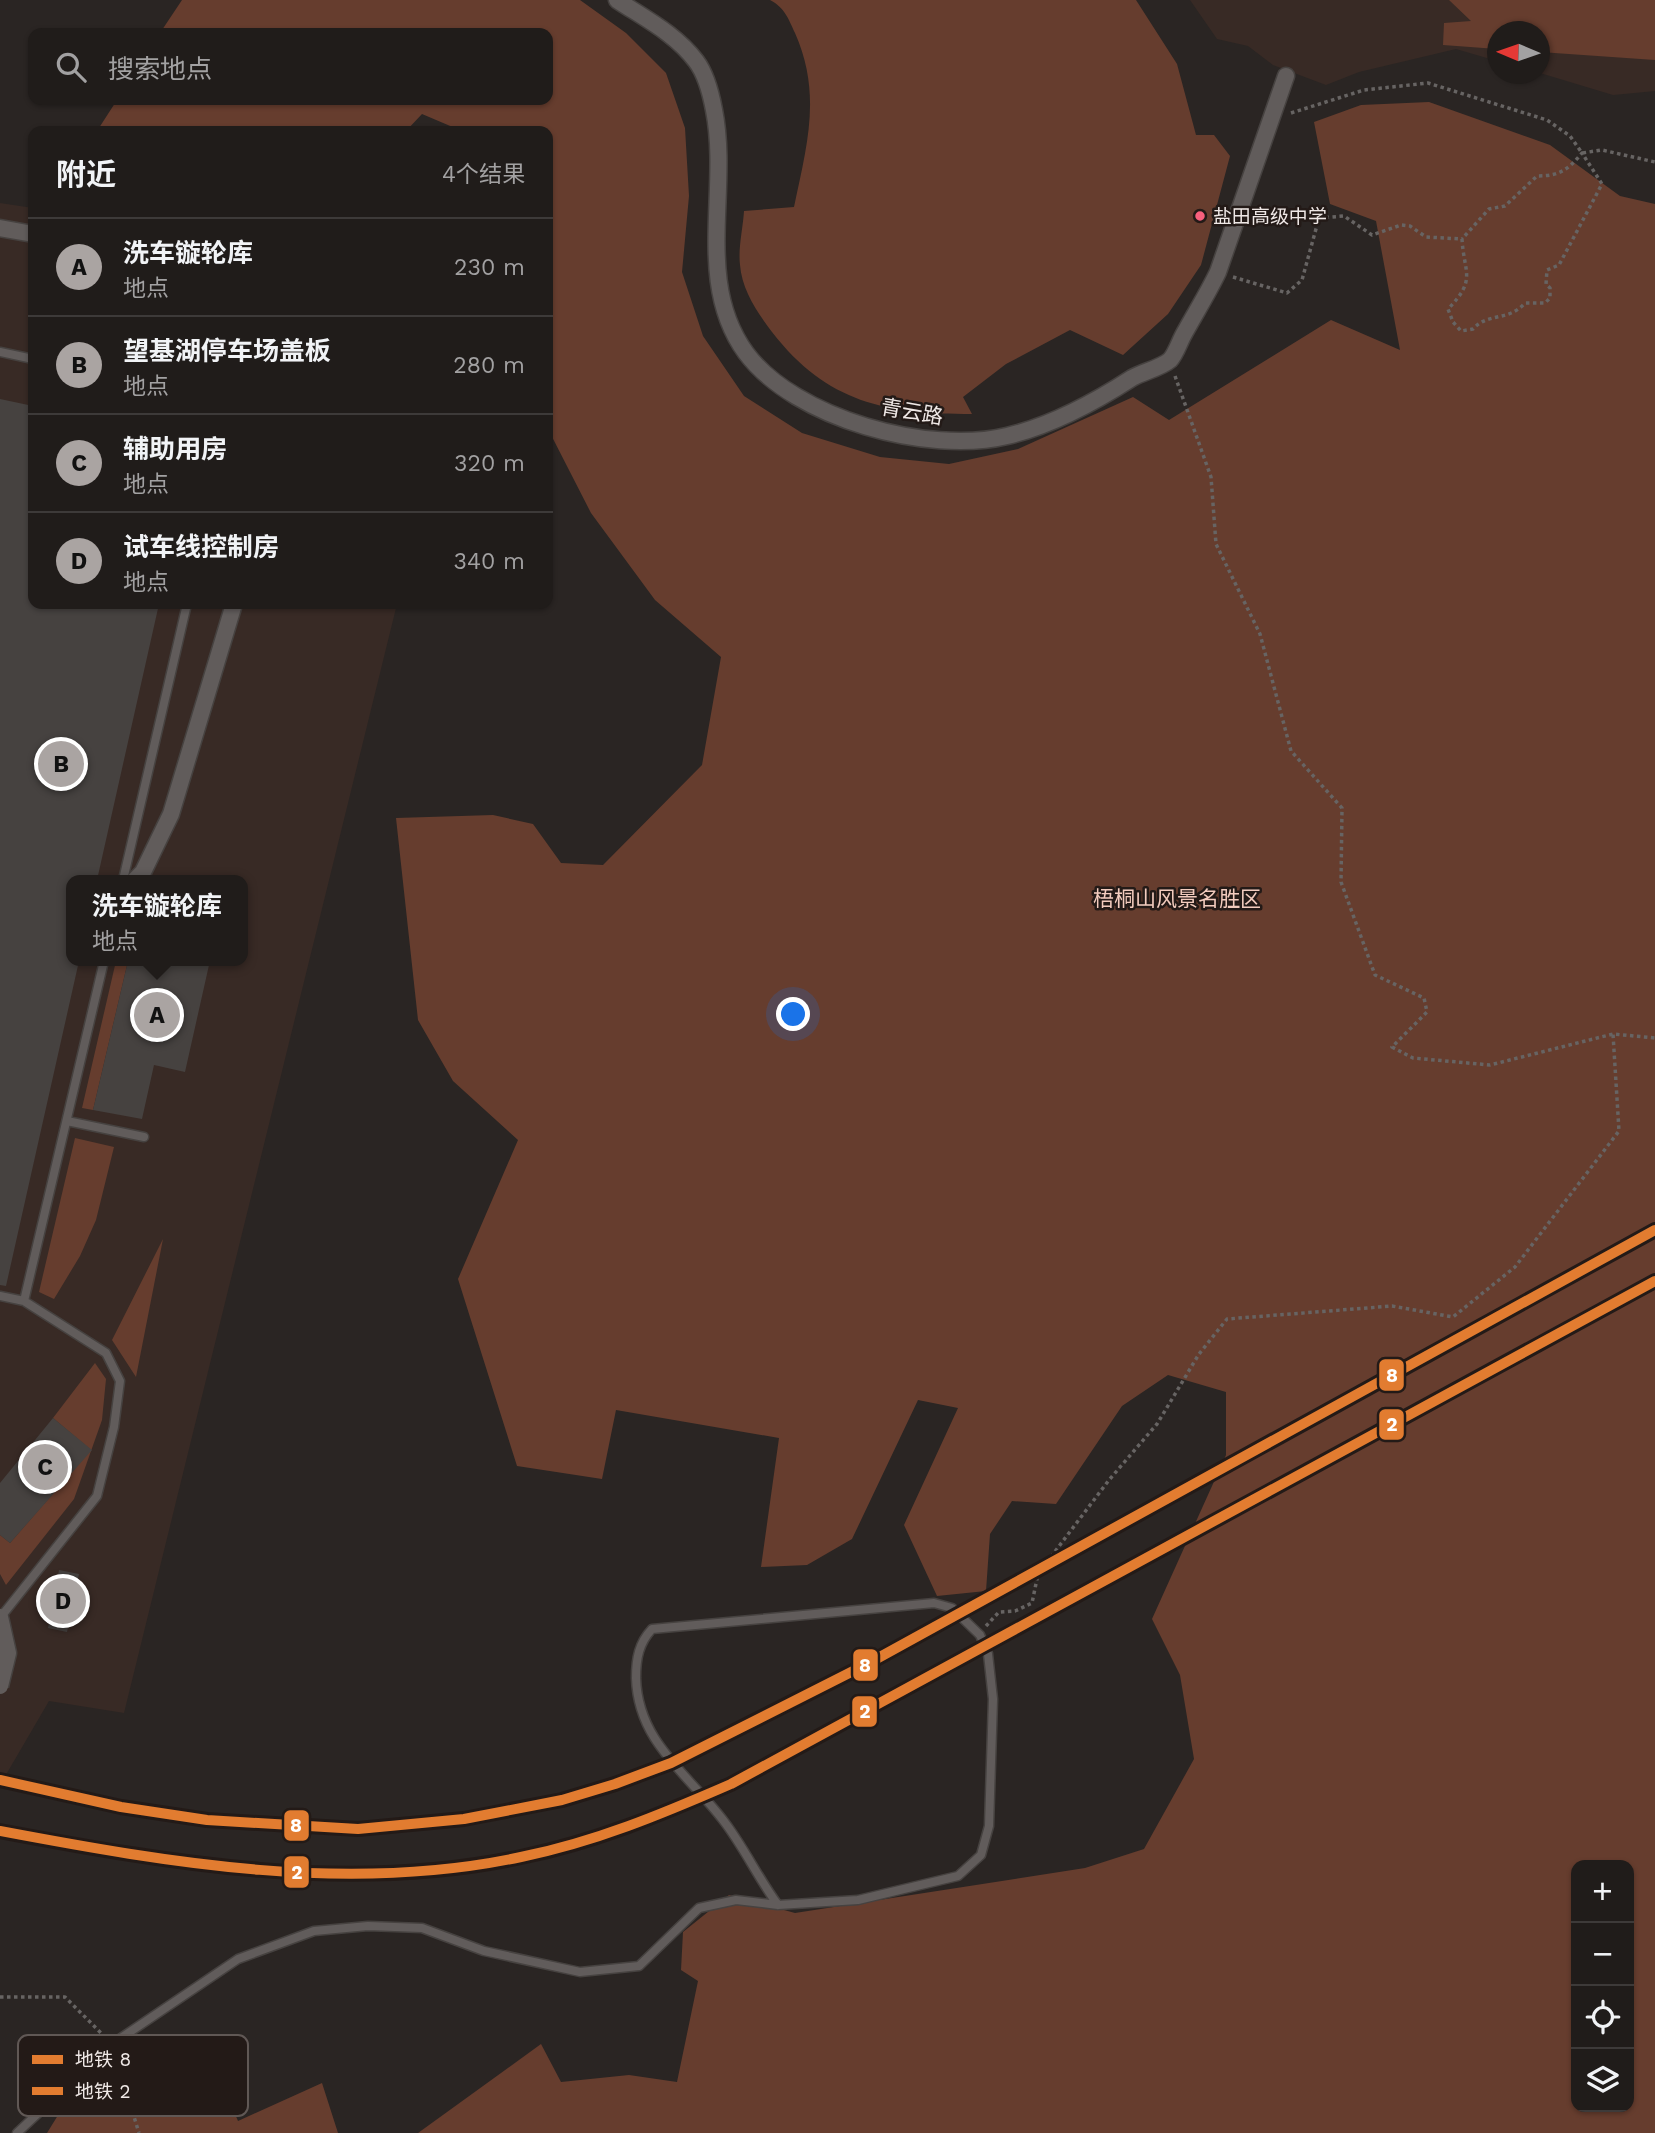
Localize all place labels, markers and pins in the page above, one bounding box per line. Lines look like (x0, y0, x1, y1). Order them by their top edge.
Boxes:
place label: 盐田高级中学 (1213, 205, 1327, 228)
marker: 盐田高级中学 (1193, 209, 1207, 223)
pin: B (38, 738, 84, 790)
pin: A (134, 989, 180, 1041)
pin: C (22, 1441, 68, 1493)
pin: D (40, 1575, 86, 1627)

